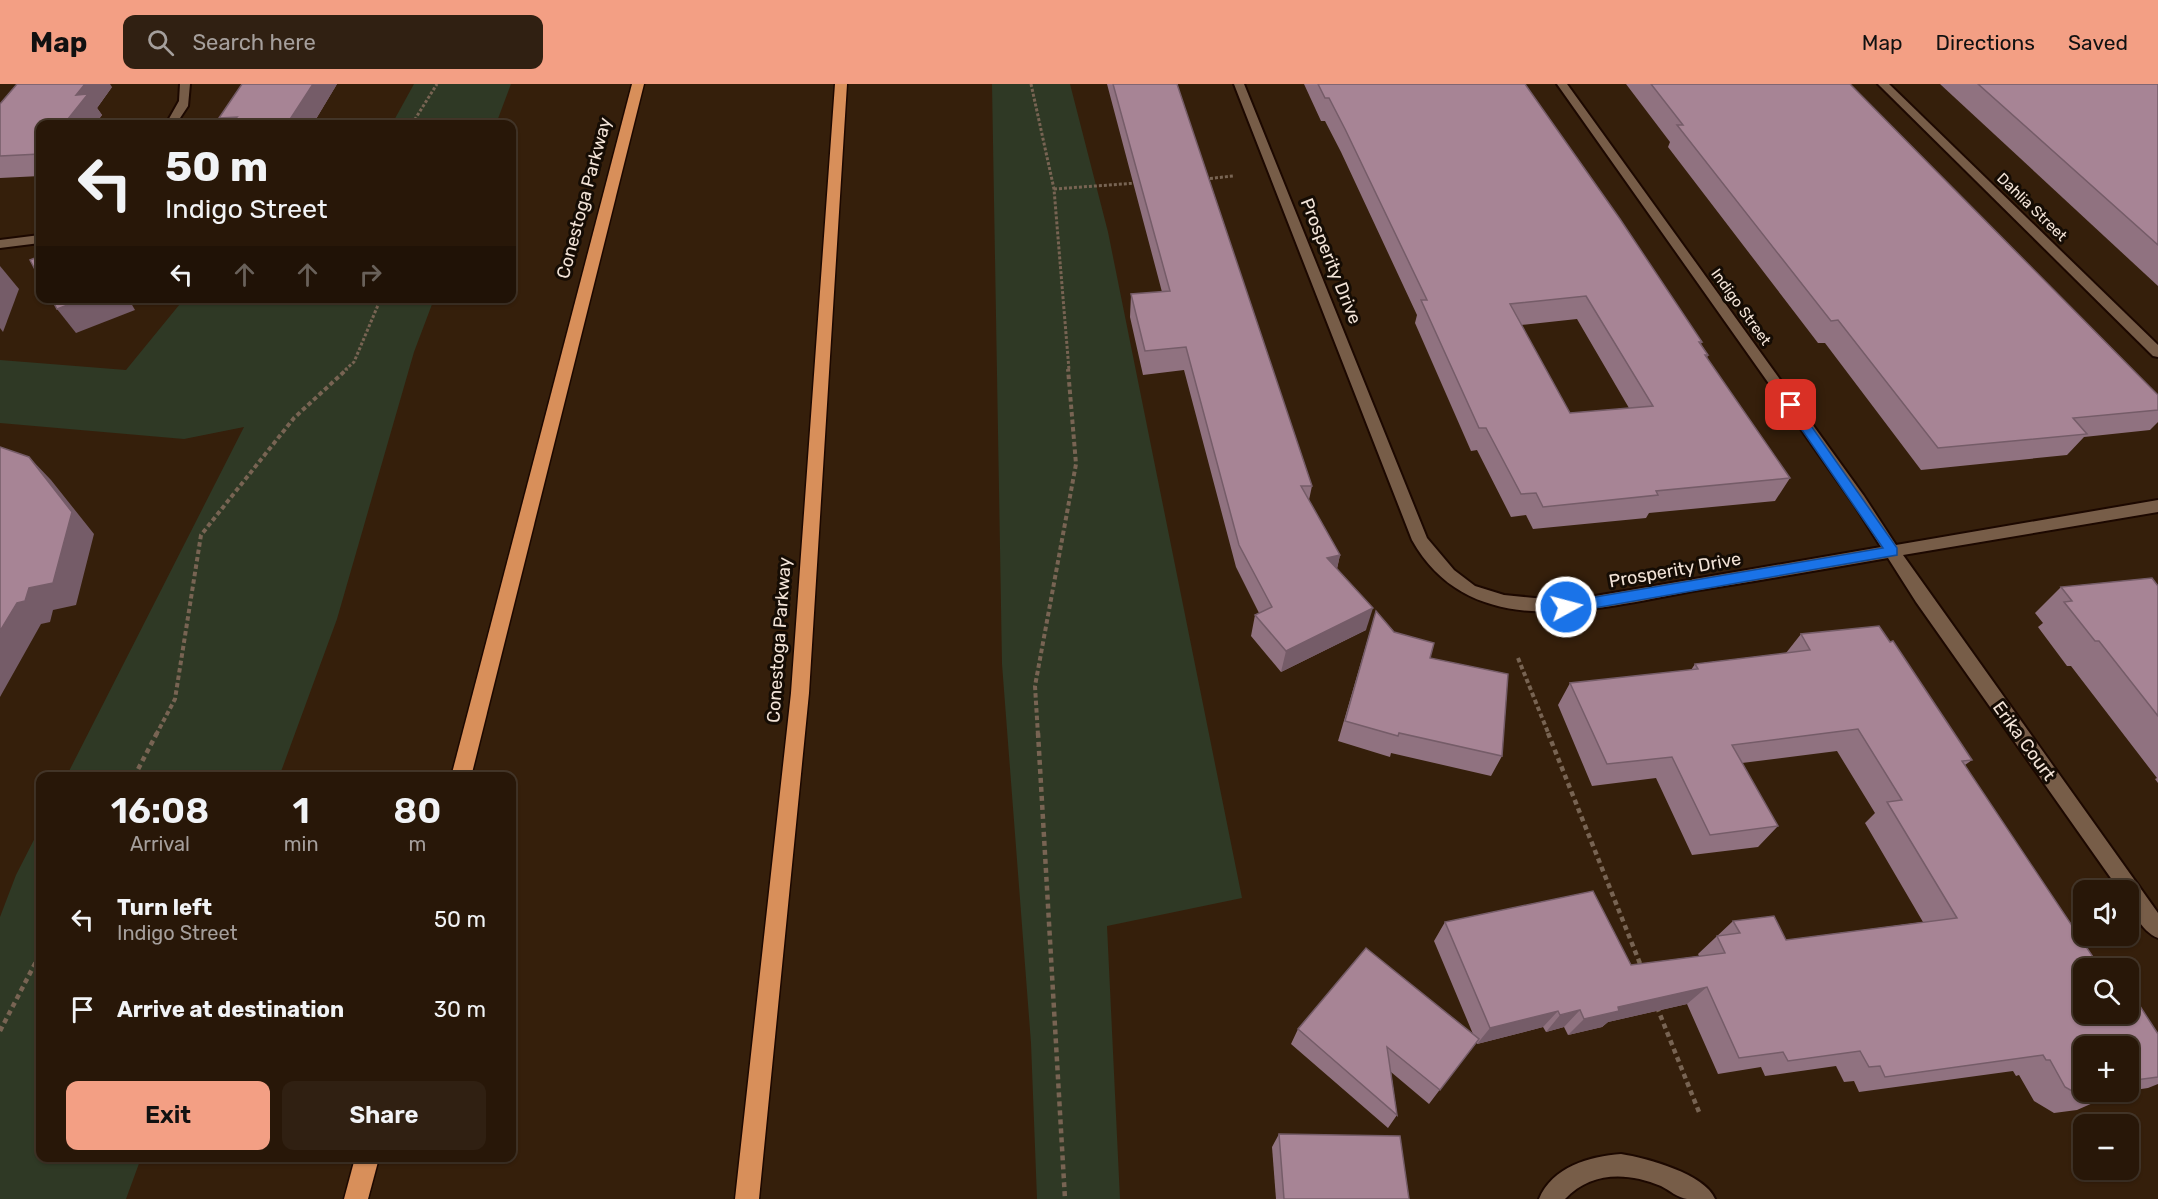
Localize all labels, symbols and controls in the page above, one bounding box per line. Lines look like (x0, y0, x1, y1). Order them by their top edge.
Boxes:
search box (123, 15, 543, 69)
text: Map (30, 26, 87, 59)
icon: search (144, 26, 177, 59)
text: Search here (192, 29, 316, 56)
text: Map (1862, 30, 1903, 55)
text: Directions (1936, 30, 2035, 55)
text: Saved (2068, 30, 2128, 55)
street label: Conestoga Parkway (552, 115, 616, 281)
text: 50 m (165, 142, 268, 192)
icon: left (66, 144, 144, 222)
street label: Dahlia Street (1993, 169, 2071, 245)
text: Indigo Street (165, 193, 328, 225)
street label: Prosperity Drive (1296, 195, 1366, 327)
icon: left (165, 258, 198, 291)
icon: ahead (228, 258, 261, 291)
icon: ahead (291, 258, 324, 291)
icon: right (354, 258, 387, 291)
street label: Indigo Street (1707, 265, 1775, 349)
pin (1765, 379, 1816, 430)
icon: arrive (1774, 388, 1807, 421)
street label: Prosperity Drive (1607, 548, 1743, 592)
street label: Conestoga Parkway (762, 556, 796, 724)
position arrow (1534, 575, 1598, 639)
street label: Erika Court (1988, 697, 2060, 785)
text: 16:08 (111, 789, 209, 832)
text: 1 (293, 789, 310, 832)
text: 80 (393, 789, 441, 832)
text: Arrival (130, 832, 190, 856)
text: min (284, 832, 319, 856)
text: m (408, 832, 426, 856)
map controls (2073, 880, 2139, 1180)
button: sound (2073, 880, 2139, 946)
text: Turn left (117, 894, 212, 921)
icon: left (66, 903, 99, 936)
text: 50 m (434, 906, 486, 933)
text: Indigo Street (117, 921, 237, 945)
button: search (2073, 958, 2139, 1024)
icon: arrive (66, 993, 99, 1026)
text: Arrive at destination (117, 996, 344, 1023)
text: 30 m (434, 996, 486, 1023)
button: + (2073, 1036, 2139, 1102)
button: Exit (66, 1081, 270, 1150)
button: Share (282, 1081, 486, 1150)
button: − (2073, 1114, 2139, 1180)

